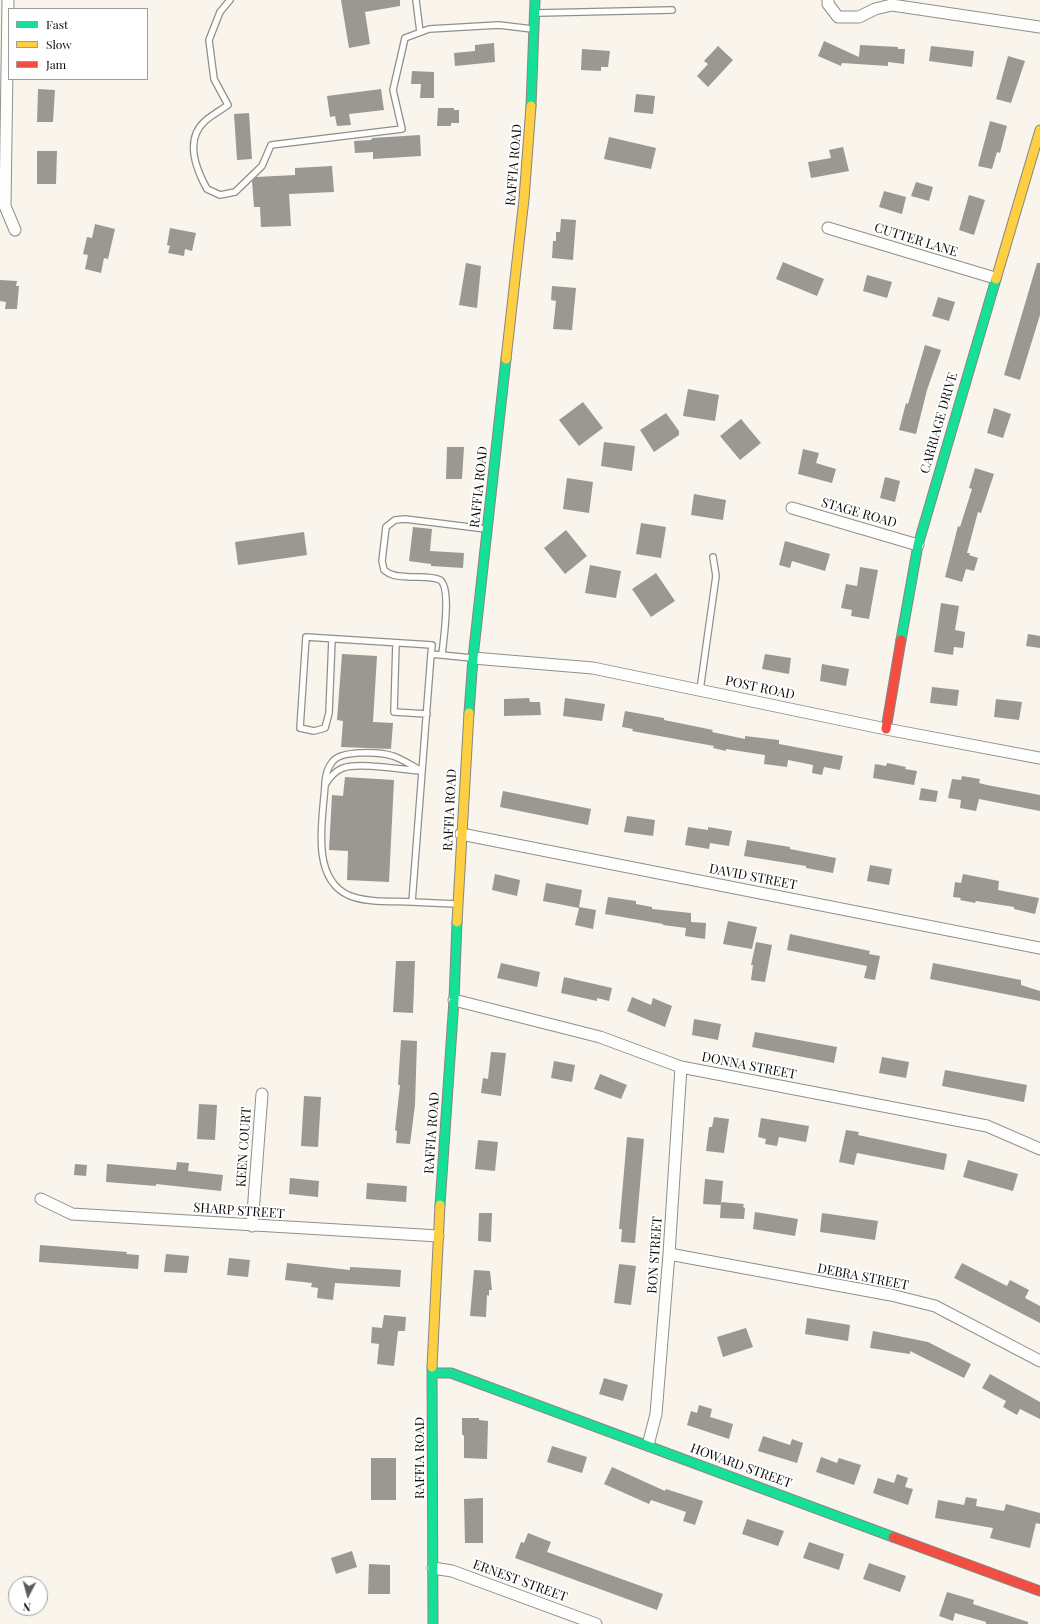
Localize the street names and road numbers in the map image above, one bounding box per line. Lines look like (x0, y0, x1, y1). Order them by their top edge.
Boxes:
street label: RAFFIA ROAD (503, 123, 525, 207)
street label: CUTTER LANE (873, 220, 959, 260)
street label: CARRIAGE DRIVE (917, 371, 961, 475)
street label: RAFFIA ROAD (467, 445, 491, 529)
street label: STAGE ROAD (819, 495, 899, 531)
street label: POST ROAD (724, 673, 796, 703)
street label: RAFFIA ROAD (440, 769, 460, 851)
street label: DAVID STREET (708, 861, 798, 893)
street label: DONNA STREET (700, 1049, 798, 1083)
street label: RAFFIA ROAD (421, 1091, 443, 1175)
street label: KEEN COURT (233, 1106, 255, 1188)
street label: SHARP STREET (193, 1200, 285, 1222)
street label: BON STREET (645, 1216, 665, 1294)
street label: DEBRA STREET (816, 1261, 910, 1293)
street label: RAFFIA ROAD (412, 1417, 428, 1499)
street label: HOWARD STREET (688, 1440, 794, 1492)
street label: ERNEST STREET (471, 1557, 569, 1605)

